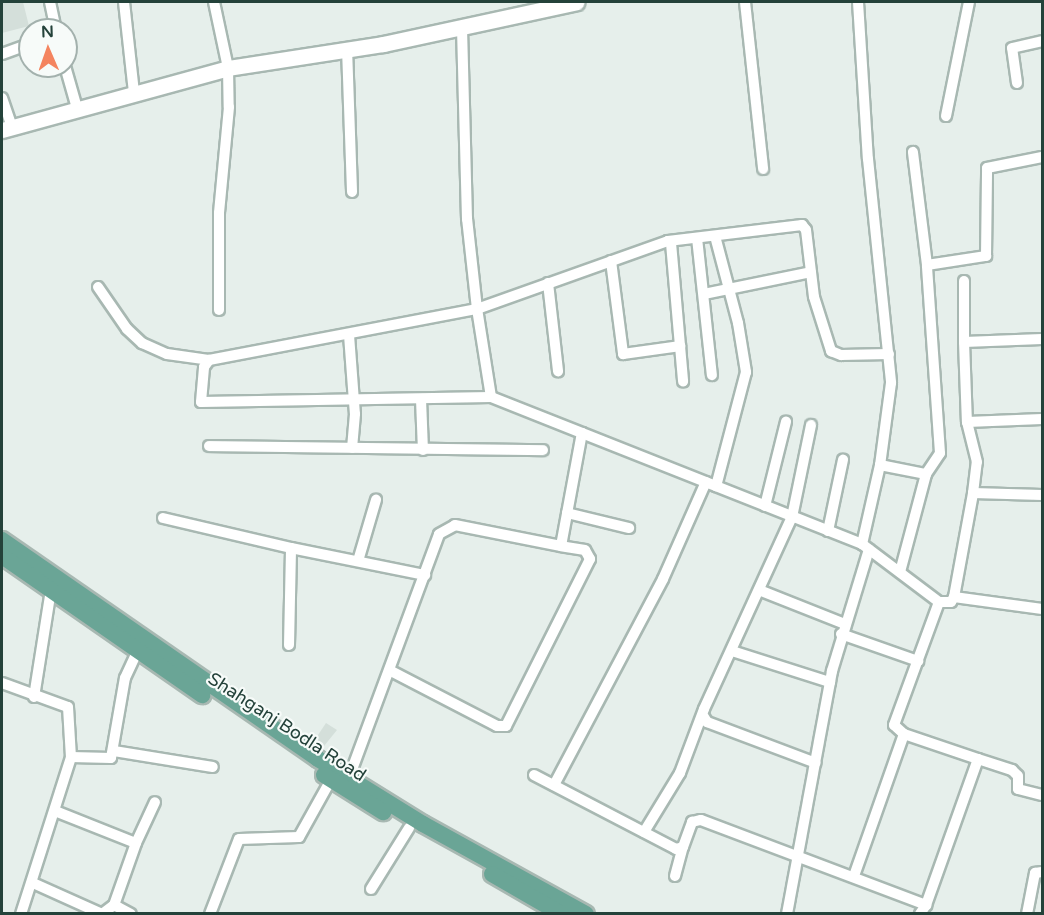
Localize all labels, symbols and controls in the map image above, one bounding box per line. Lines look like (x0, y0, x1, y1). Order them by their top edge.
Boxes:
north arrow (18, 18, 78, 78)
text: N (41, 22, 54, 42)
street label: Shahganj Bodla Road (204, 668, 370, 786)

